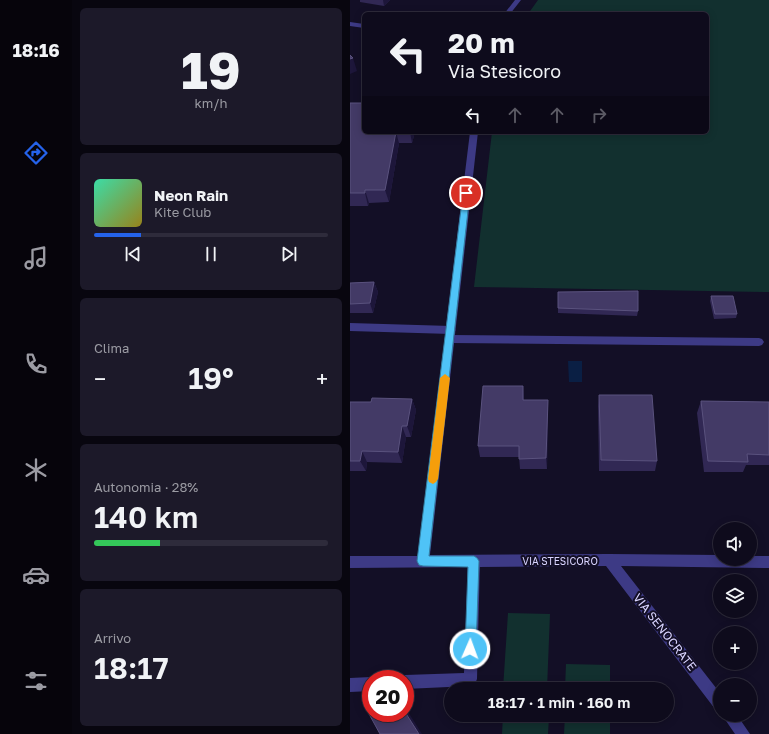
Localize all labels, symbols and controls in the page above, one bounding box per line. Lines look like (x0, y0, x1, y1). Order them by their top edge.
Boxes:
text: 20 m (448, 26, 515, 59)
icon: left (382, 28, 434, 80)
text: 19 (181, 38, 241, 100)
text: 18:16 (12, 39, 60, 61)
text: Via Stesicoro (448, 60, 561, 82)
text: km/h (194, 95, 228, 111)
icon: left (462, 104, 484, 126)
icon: ahead (504, 104, 526, 126)
icon: ahead (546, 104, 568, 126)
icon: right (588, 104, 610, 126)
icon: directions (22, 139, 50, 167)
pin (449, 176, 483, 210)
icon: arrive (455, 182, 477, 204)
text: Neon Rain (154, 186, 228, 204)
text: Kite Club (154, 204, 211, 220)
icon: previous (122, 243, 144, 265)
icon: pause (200, 243, 222, 265)
icon: next (278, 243, 300, 265)
icon: music (22, 244, 50, 272)
text: Clima (94, 340, 129, 356)
icon: phone (22, 350, 50, 378)
text: 19° (188, 360, 234, 396)
text: − (94, 365, 106, 392)
text: + (316, 365, 328, 392)
icon: climate (22, 456, 50, 484)
text: Autonomia · 28% (94, 479, 198, 495)
text: 140 km (94, 499, 198, 535)
map controls (713, 522, 757, 722)
button: sound (713, 522, 757, 566)
street label: VIA STESICORO (522, 555, 598, 567)
icon: car (22, 561, 50, 589)
button: layers (713, 574, 757, 618)
street label: VIA SENOCRATE (630, 590, 700, 674)
button: + (713, 626, 757, 670)
position arrow (449, 628, 491, 670)
text: Arrivo (94, 630, 131, 646)
text: 18:17 (94, 650, 169, 686)
icon: filters (22, 667, 50, 695)
speed limit sign: 20 (362, 670, 414, 722)
button: − (713, 678, 757, 722)
text: 18:17 · 1 min · 160 m (488, 693, 630, 711)

